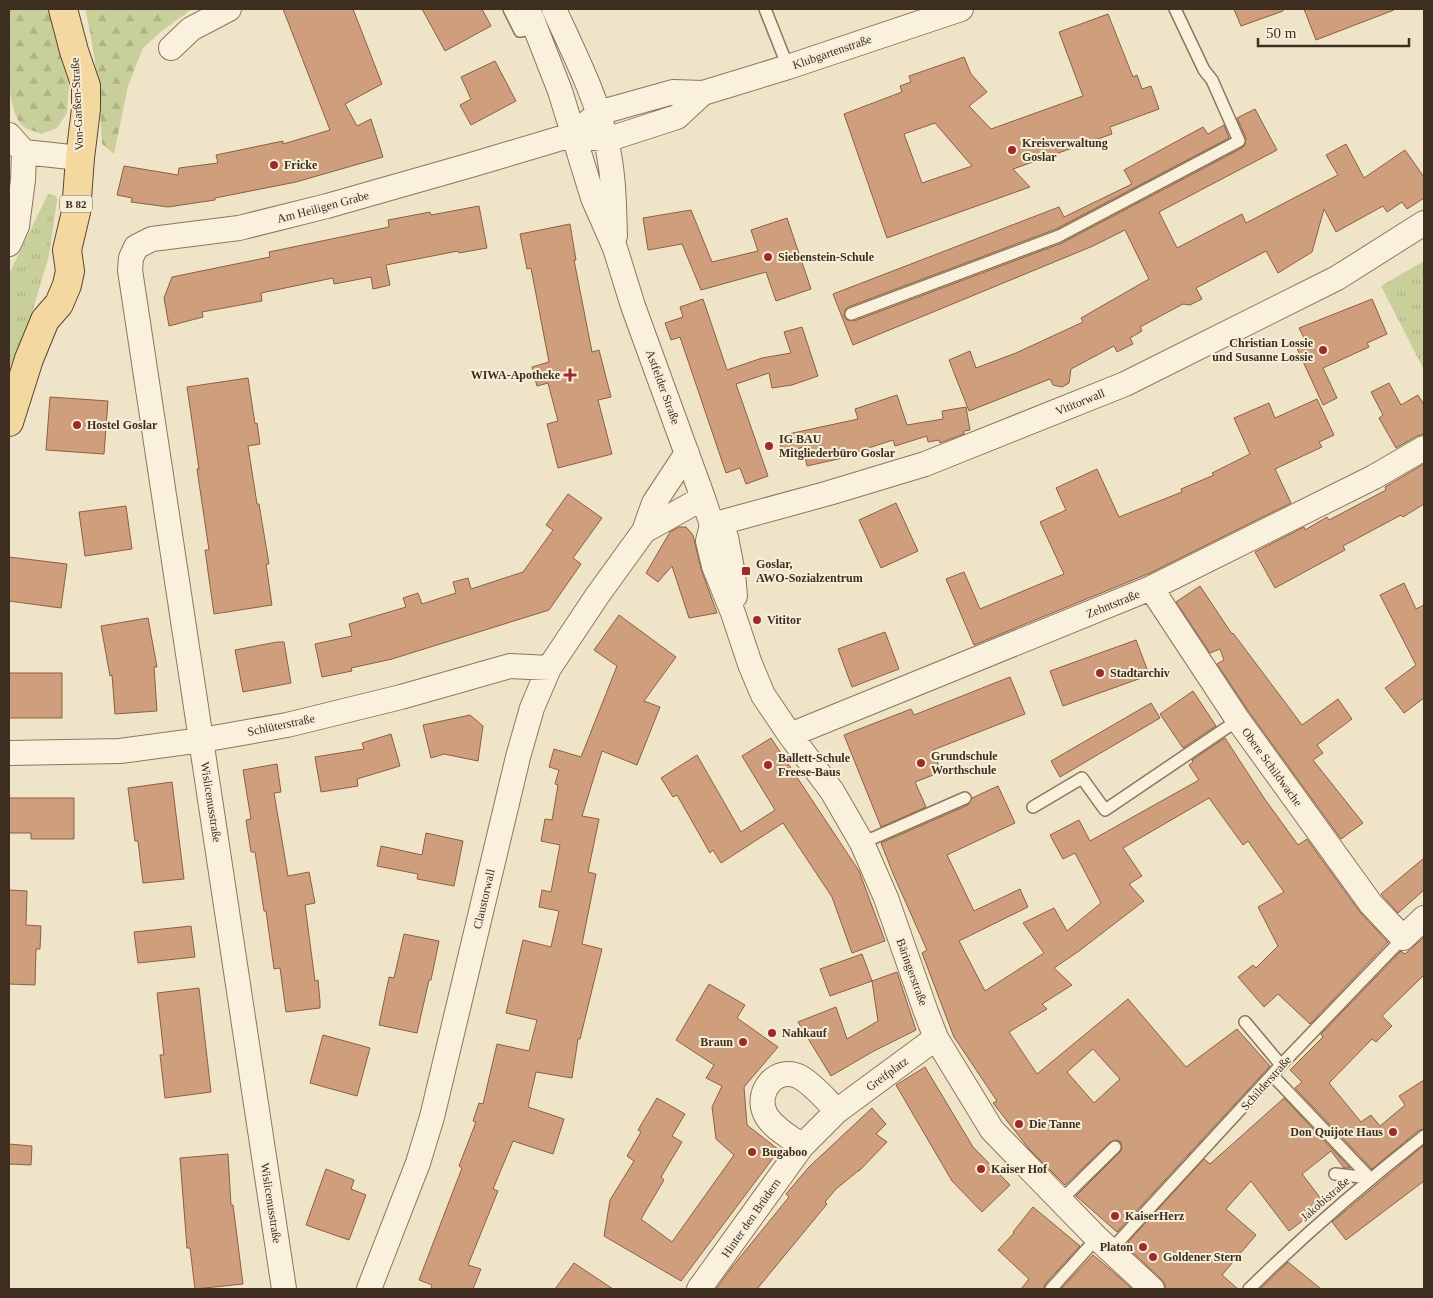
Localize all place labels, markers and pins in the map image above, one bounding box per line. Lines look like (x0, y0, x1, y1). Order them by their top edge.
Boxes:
place label: Kreisverwaltung Goslar (1022, 136, 1108, 164)
marker: Kreisverwaltung Goslar (1006, 144, 1018, 156)
place label: Fricke (284, 158, 318, 172)
marker: Fricke (268, 159, 280, 171)
place label: Siebenstein-Schule (778, 250, 875, 264)
marker: Siebenstein-Schule (762, 251, 774, 263)
place label: Christian Lossie und Susanne Lossie (1212, 336, 1314, 364)
marker: Christian Lossie und Susanne Lossie (1317, 344, 1329, 356)
place label: WIWA-Apotheke (471, 368, 561, 382)
marker: WIWA-Apotheke (564, 369, 576, 381)
place label: Hostel Goslar (87, 418, 158, 432)
marker: Hostel Goslar (71, 419, 83, 431)
place label: IG BAU Mitgliederbüro Goslar (779, 432, 896, 460)
marker: IG BAU Mitgliederbüro Goslar (763, 440, 775, 452)
place label: Goslar, AWO-Sozialzentrum (756, 557, 863, 585)
marker: Goslar, AWO-Sozialzentrum (740, 565, 752, 577)
place label: Vititor (767, 613, 802, 627)
marker: Vititor (751, 614, 763, 626)
place label: Stadtarchiv (1110, 666, 1170, 680)
marker: Stadtarchiv (1094, 667, 1106, 679)
place label: Grundschule Worthschule (931, 749, 998, 777)
place label: Ballett-Schule Freese-Baus (778, 751, 851, 779)
marker: Grundschule Worthschule (915, 757, 927, 769)
marker: Ballett-Schule Freese-Baus (762, 759, 774, 771)
place label: Nahkauf (782, 1026, 828, 1040)
marker: Nahkauf (766, 1027, 778, 1039)
place label: Braun (700, 1035, 733, 1049)
marker: Braun (737, 1036, 749, 1048)
place label: Die Tanne (1029, 1117, 1081, 1131)
marker: Die Tanne (1013, 1118, 1025, 1130)
place label: Don Quijote Haus (1290, 1125, 1383, 1139)
marker: Don Quijote Haus (1387, 1126, 1399, 1138)
place label: Bugaboo (762, 1145, 807, 1159)
marker: Bugaboo (746, 1146, 758, 1158)
place label: Kaiser Hof (991, 1162, 1048, 1176)
marker: Kaiser Hof (975, 1163, 987, 1175)
place label: KaiserHerz (1125, 1209, 1185, 1223)
marker: KaiserHerz (1109, 1210, 1121, 1222)
place label: Platon (1100, 1240, 1133, 1254)
marker: Platon (1137, 1241, 1149, 1253)
place label: Goldener Stern (1163, 1250, 1242, 1264)
marker: Goldener Stern (1147, 1251, 1159, 1263)

